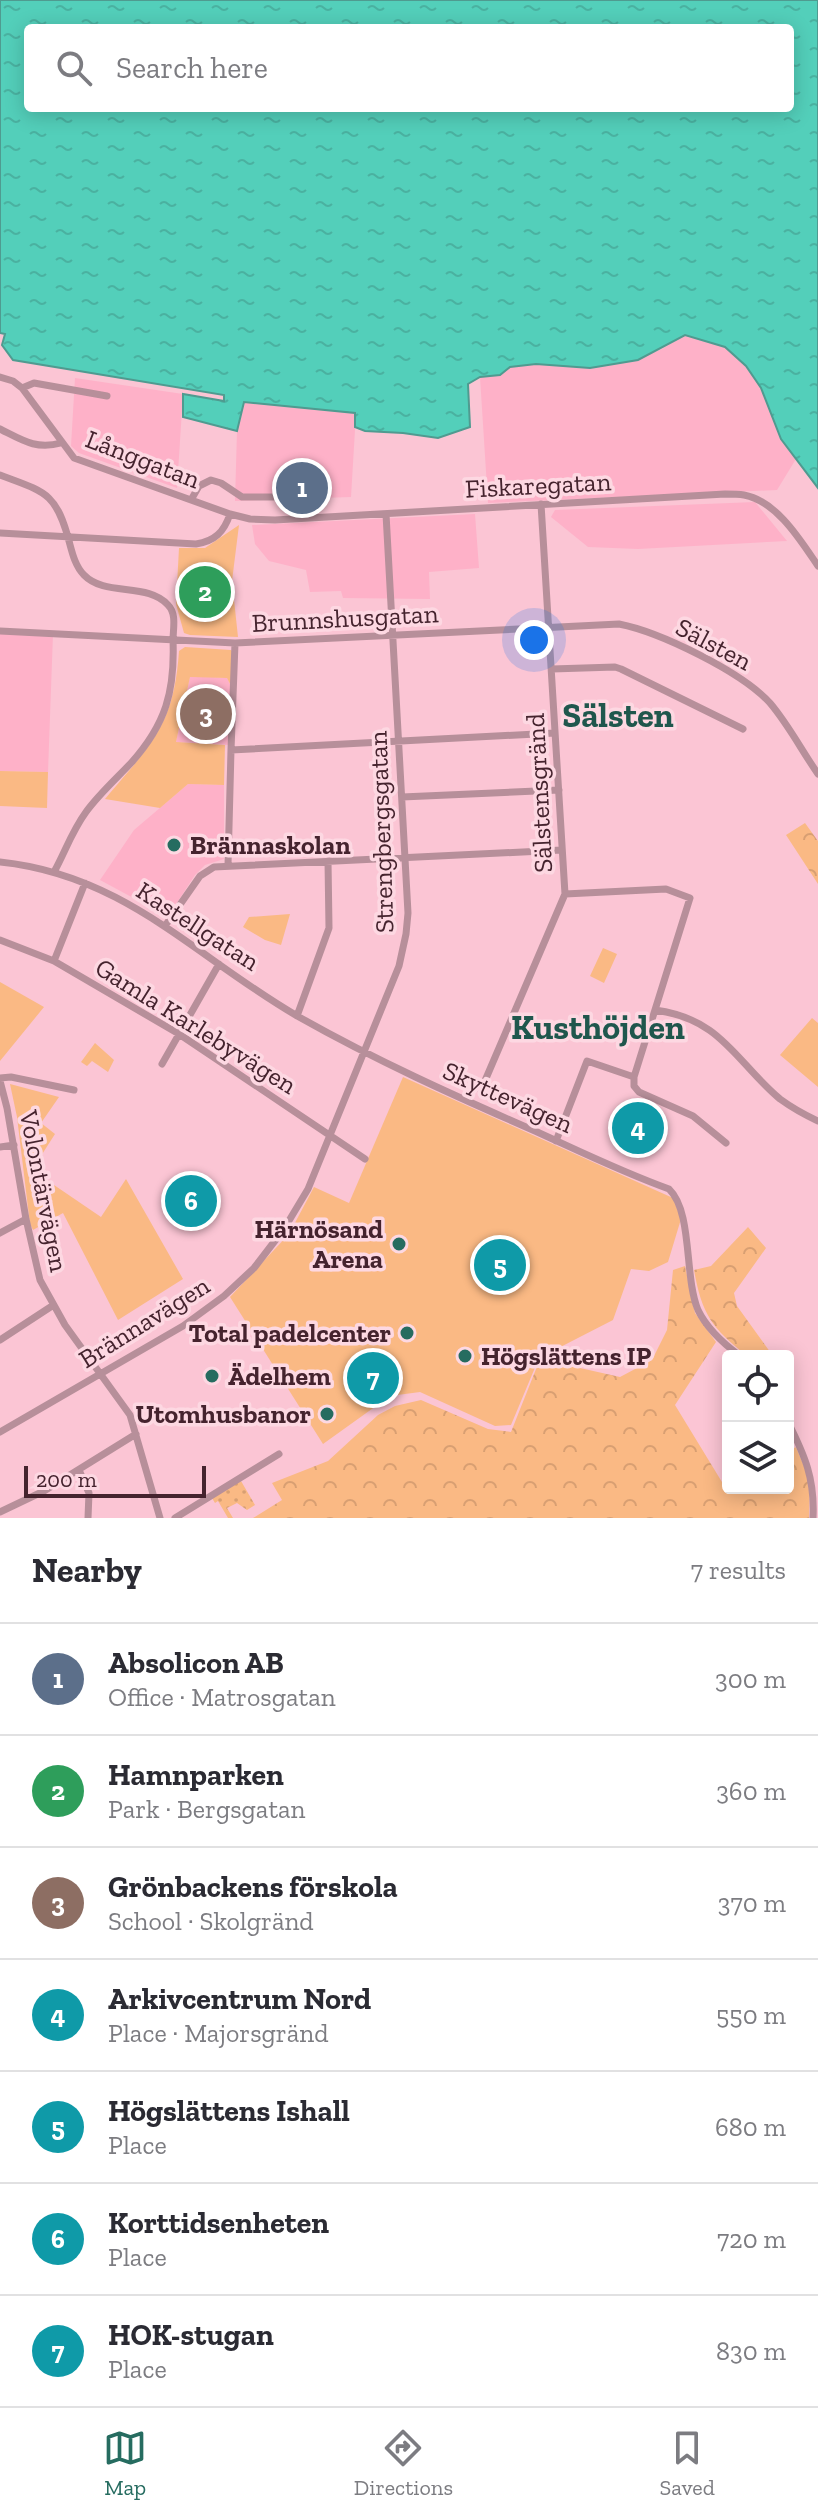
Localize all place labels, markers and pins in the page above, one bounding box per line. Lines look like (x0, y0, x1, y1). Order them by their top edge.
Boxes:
pin: 1 (276, 458, 328, 518)
pin: 2 (179, 562, 231, 622)
pin: 3 (180, 684, 232, 744)
place label: Brännaskolan (190, 829, 351, 861)
marker: Brännaskolan (165, 836, 183, 854)
pin: 4 (612, 1098, 664, 1158)
pin: 6 (165, 1171, 217, 1231)
place label: Härnösand Arena (254, 1213, 383, 1275)
marker: Härnösand Arena (390, 1235, 408, 1253)
pin: 5 (474, 1235, 526, 1295)
place label: Total padelcenter (188, 1317, 391, 1349)
marker: Total padelcenter (398, 1324, 416, 1342)
place label: Högslättens IP (481, 1340, 652, 1372)
marker: Högslättens IP (456, 1347, 474, 1365)
pin: 7 (347, 1348, 399, 1408)
place label: Ädelhem (228, 1360, 331, 1392)
marker: Ädelhem (203, 1367, 221, 1385)
place label: Utomhusbanor (136, 1398, 311, 1430)
marker: Utomhusbanor (318, 1405, 336, 1423)

